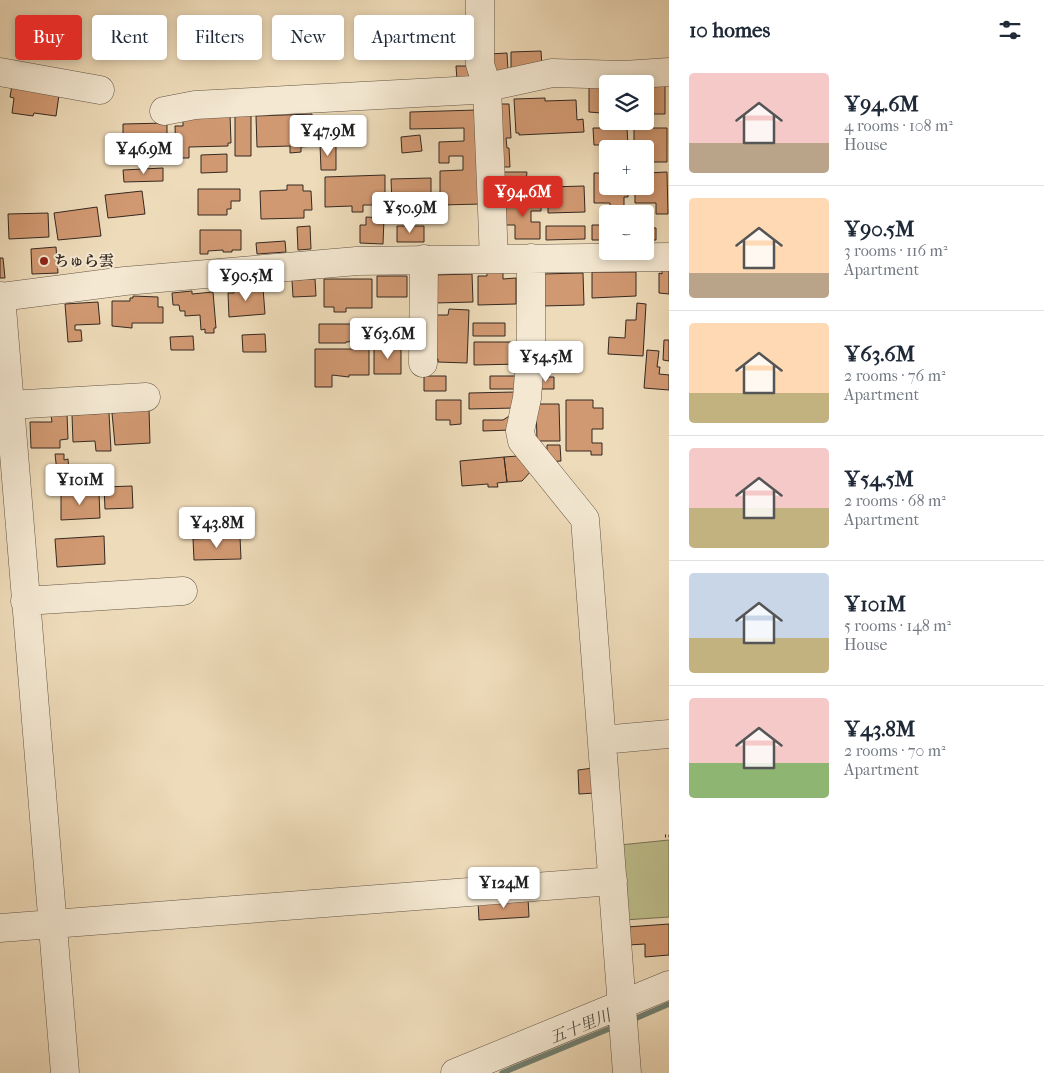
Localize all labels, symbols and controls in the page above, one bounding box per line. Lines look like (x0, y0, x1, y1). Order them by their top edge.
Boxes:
chip: Buy (15, 15, 82, 60)
chip: Rent (92, 15, 167, 60)
chip: Filters (177, 15, 262, 60)
chip: New (272, 15, 344, 60)
chip: Apartment (354, 15, 474, 60)
icon: filters (996, 16, 1024, 44)
text: 10 homes (689, 18, 770, 42)
map controls (599, 75, 654, 260)
button: layers (599, 75, 654, 130)
text: ¥94.6M (844, 92, 919, 116)
icon: home (729, 93, 789, 153)
pin: ¥47.9M (287, 114, 369, 157)
text: 4 rooms · 108 m² (844, 116, 953, 135)
text: ¥47.9M (301, 121, 355, 140)
pin: ¥46.9M (103, 132, 185, 175)
text: House (844, 135, 887, 154)
text: ¥46.9M (116, 139, 172, 158)
button: + (599, 140, 654, 195)
pin: ¥94.6M (482, 176, 564, 218)
text: ¥94.6M (495, 182, 551, 201)
pin: ¥50.9M (369, 192, 451, 234)
text: ¥50.9M (383, 198, 437, 217)
button: − (599, 205, 654, 260)
text: ¥90.5M (844, 217, 914, 241)
icon: home (729, 218, 789, 278)
text: 3 rooms · 116 m² (844, 241, 947, 260)
place label: ちゅら雲 (54, 252, 114, 270)
marker: ちゅら雲 (38, 255, 50, 267)
pin: ¥90.5M (205, 260, 287, 302)
text: Apartment (844, 260, 919, 279)
text: ¥90.5M (219, 266, 273, 285)
pin: ¥63.6M (347, 318, 429, 360)
text: ¥63.6M (361, 324, 415, 343)
pin: ¥54.5M (505, 340, 587, 383)
text: ¥63.6M (844, 342, 915, 366)
icon: home (729, 343, 789, 403)
text: ¥54.5M (519, 347, 573, 366)
text: 2 rooms · 76 m² (844, 366, 945, 385)
text: Apartment (844, 385, 919, 404)
pin: ¥101M (45, 464, 115, 506)
text: ¥54.5M (844, 467, 914, 491)
icon: home (729, 468, 789, 528)
text: ¥101M (56, 470, 104, 489)
text: 2 rooms · 68 m² (844, 491, 946, 510)
pin: ¥43.8M (176, 506, 258, 549)
text: Apartment (844, 510, 919, 529)
text: ¥43.8M (190, 513, 244, 532)
text: ¥101M (844, 592, 906, 616)
icon: home (729, 593, 789, 653)
text: 5 rooms · 148 m² (844, 616, 951, 635)
text: House (844, 635, 887, 654)
text: ¥43.8M (844, 717, 915, 741)
icon: home (729, 718, 789, 778)
text: 2 rooms · 70 m² (844, 741, 946, 760)
text: Apartment (844, 760, 919, 779)
pin: ¥124M (469, 866, 539, 909)
text: ¥124M (479, 873, 529, 892)
water label: 五十里川 (547, 1005, 615, 1047)

